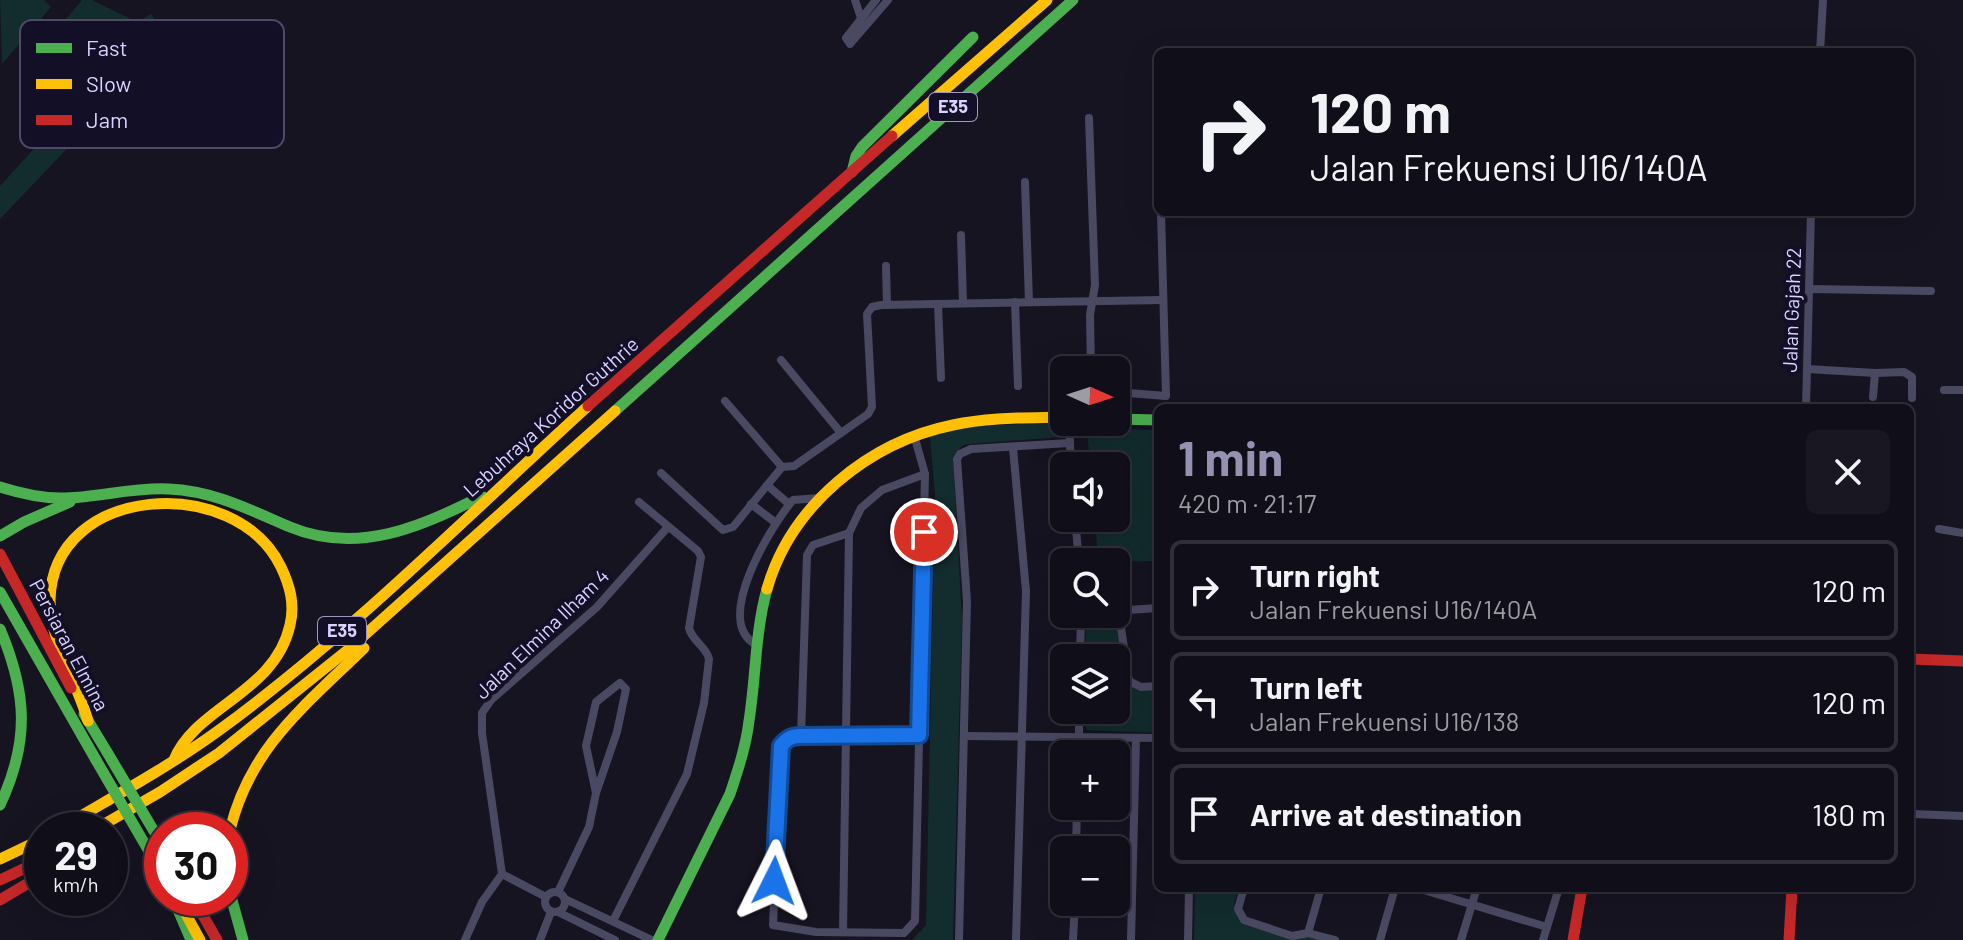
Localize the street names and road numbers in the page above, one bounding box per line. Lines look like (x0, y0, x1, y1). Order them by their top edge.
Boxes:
road number: E35 (929, 93, 977, 121)
street label: Jalan Gajah 22 (1777, 247, 1805, 373)
street label: Lebuhraya Koridor Guthrie (458, 331, 643, 501)
street label: Jalan Elmina Ilham 4 (469, 563, 613, 703)
street label: Persiaran Elmina (25, 574, 115, 715)
road number: E35 (318, 617, 366, 645)

